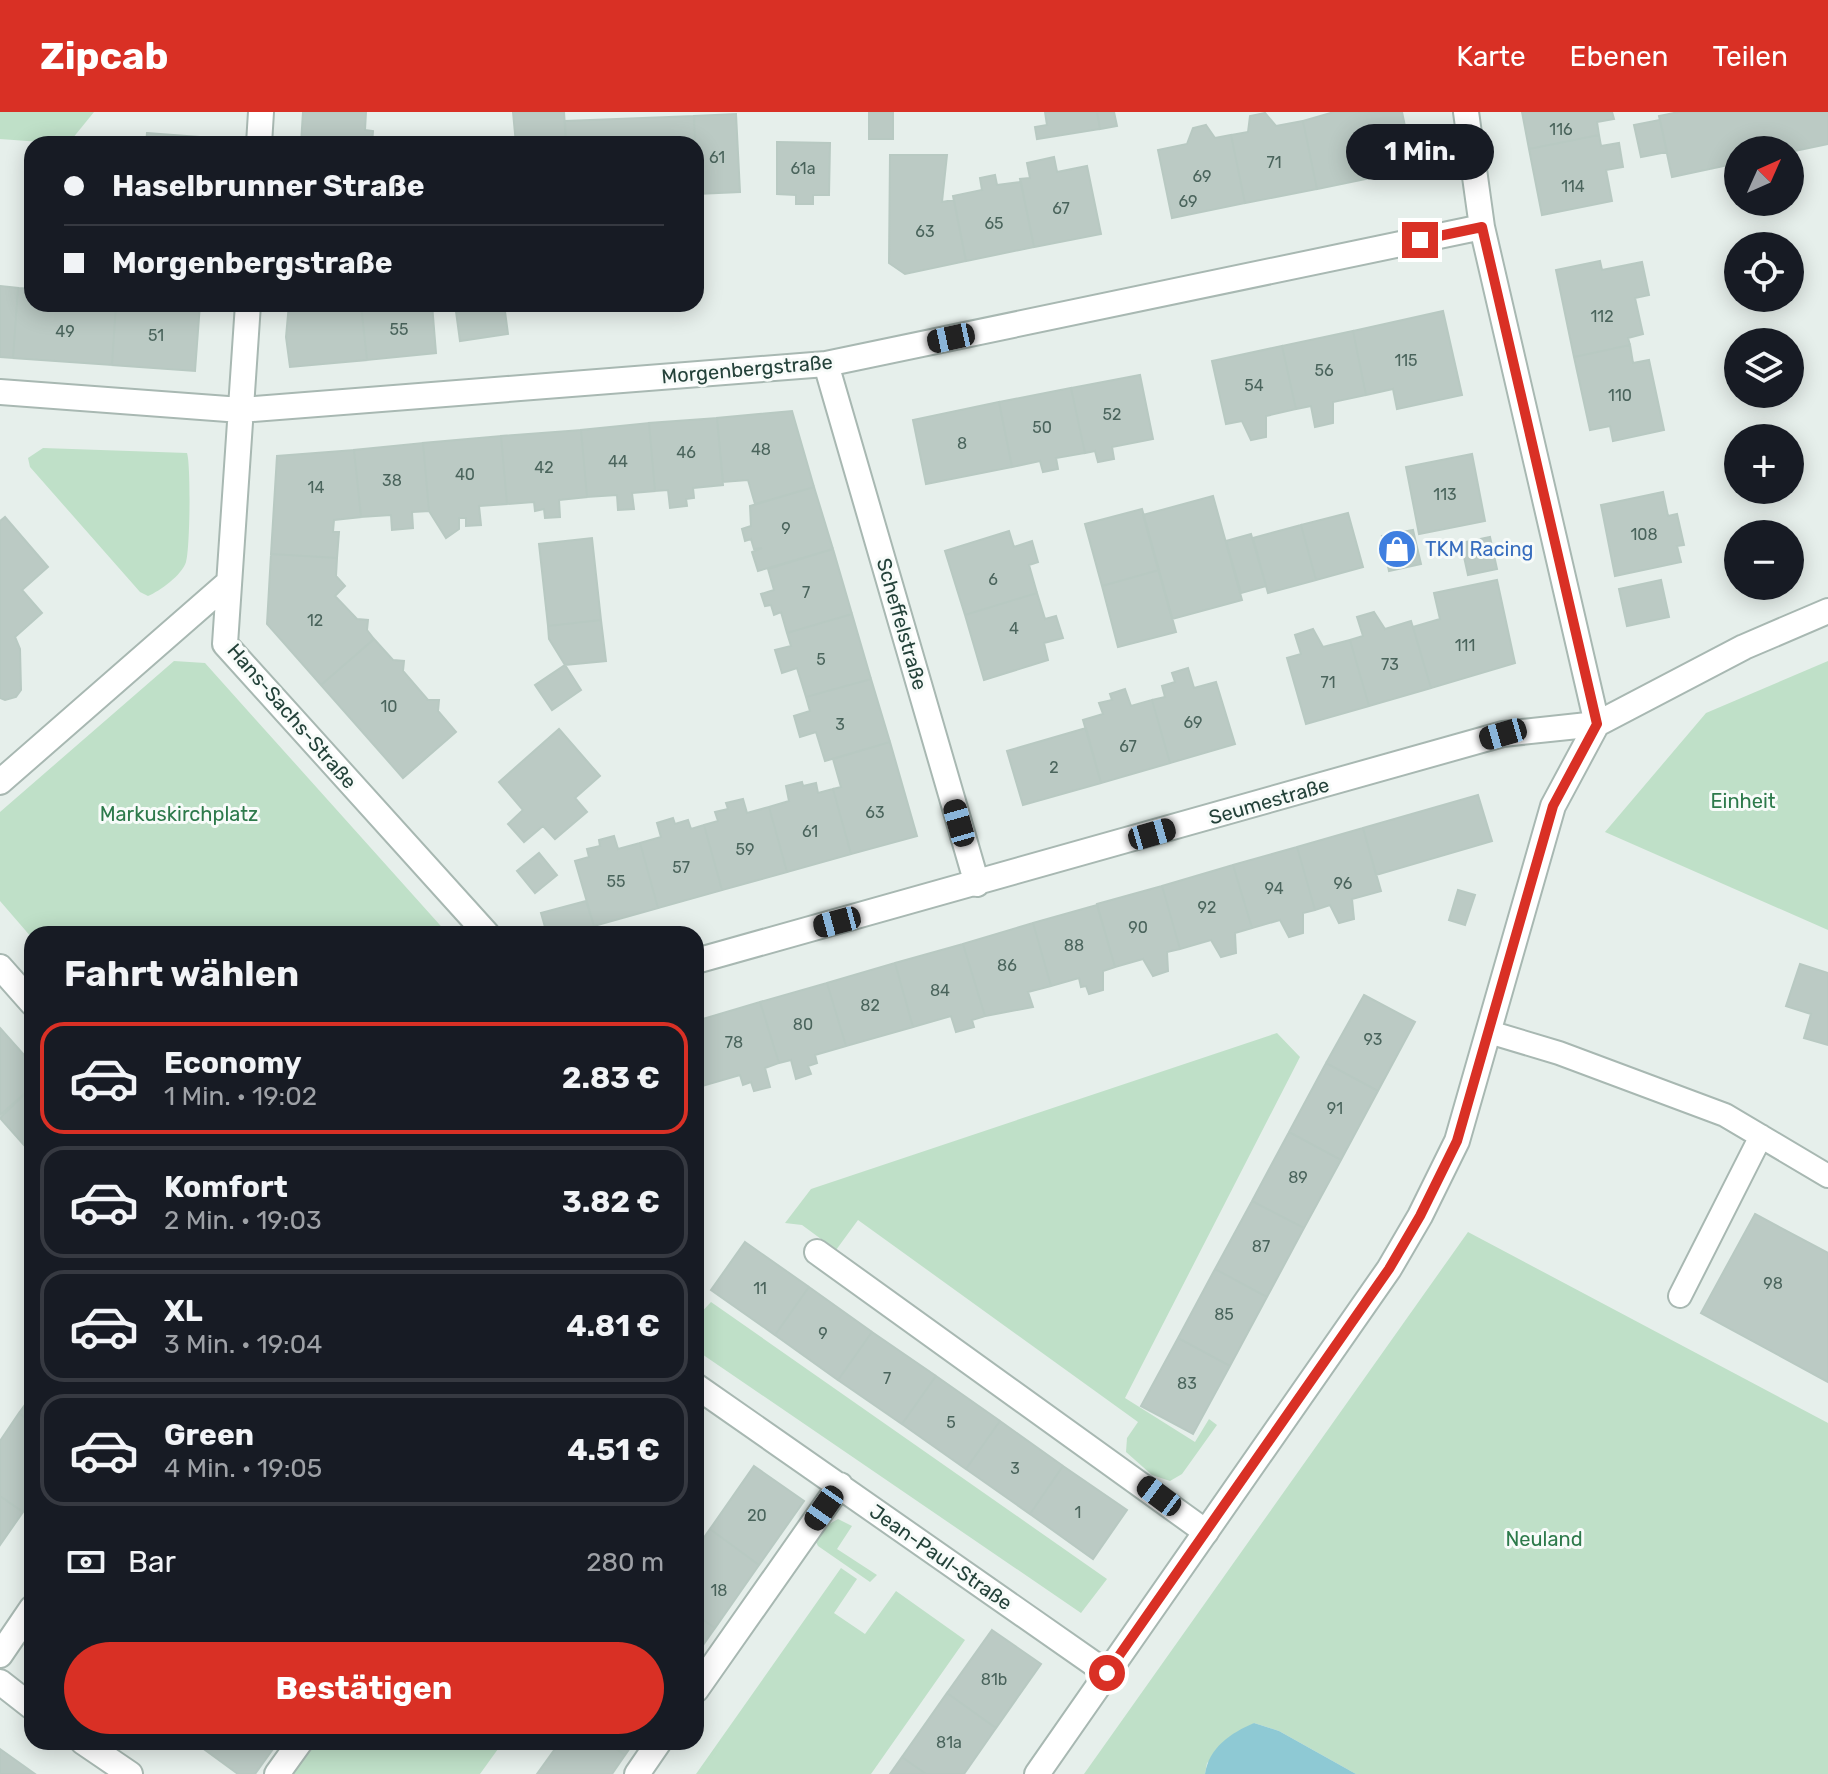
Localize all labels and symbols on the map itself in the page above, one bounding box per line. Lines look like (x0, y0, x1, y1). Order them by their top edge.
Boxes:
house number: 116 (1549, 120, 1573, 139)
callout: 1 Min. (1346, 124, 1494, 180)
north arrow (1724, 136, 1804, 216)
house number: 61 (709, 148, 725, 167)
house number: 71 (1266, 153, 1282, 172)
house number: 61a (791, 159, 815, 178)
house number: 69 (1192, 167, 1212, 186)
house number: 114 (1561, 177, 1585, 196)
house number: 69 (1178, 192, 1198, 211)
house number: 67 (1052, 199, 1070, 218)
house number: 65 (984, 214, 1004, 233)
house number: 63 (915, 222, 935, 241)
route end (1402, 222, 1438, 258)
house number: 112 (1590, 307, 1614, 326)
house number: 55 (389, 320, 409, 339)
car (925, 321, 977, 355)
house number: 49 (55, 322, 75, 341)
house number: 51 (148, 326, 164, 345)
street label: Morgenbergstraße (660, 350, 834, 388)
house number: 115 (1394, 351, 1418, 370)
house number: 56 (1314, 361, 1334, 380)
house number: 54 (1244, 376, 1264, 395)
house number: 110 (1608, 386, 1632, 405)
house number: 52 (1103, 405, 1121, 424)
house number: 50 (1032, 418, 1052, 437)
house number: 8 (957, 434, 967, 453)
house number: 48 (751, 440, 771, 459)
house number: 46 (676, 443, 696, 462)
house number: 44 (608, 452, 628, 471)
house number: 42 (534, 458, 554, 477)
house number: 40 (455, 465, 475, 484)
house number: 38 (382, 471, 402, 490)
house number: 14 (308, 478, 324, 497)
house number: 113 (1433, 485, 1457, 504)
house number: 9 (781, 519, 791, 538)
house number: 108 (1630, 525, 1658, 544)
shop icon: TKM Racing (1376, 528, 1418, 570)
place label: TKM Racing (1425, 537, 1533, 561)
street label: Scheffelstraße (872, 555, 932, 693)
house number: 6 (988, 570, 998, 589)
house number: 7 (802, 583, 810, 602)
house number: 12 (307, 611, 323, 630)
house number: 4 (1009, 619, 1019, 638)
house number: 111 (1455, 636, 1475, 655)
street label: Hans-Sachs-Straße (222, 638, 362, 794)
house number: 5 (816, 650, 826, 669)
house number: 73 (1381, 655, 1399, 674)
house number: 71 (1320, 673, 1336, 692)
house number: 10 (380, 697, 398, 716)
house number: 69 (1183, 713, 1203, 732)
house number: 3 (835, 715, 845, 734)
car (1477, 716, 1529, 752)
house number: 67 (1119, 737, 1137, 756)
house number: 2 (1049, 758, 1059, 777)
street label: Seumestraße (1206, 772, 1332, 830)
park label: Einheit (1710, 789, 1776, 813)
car (941, 797, 977, 849)
park label: Markuskirchplatz (100, 802, 258, 826)
house number: 63 (865, 803, 885, 822)
car (1126, 816, 1178, 852)
house number: 61 (802, 822, 818, 841)
house number: 59 (736, 840, 755, 859)
house number: 57 (672, 858, 690, 877)
house number: 55 (606, 872, 626, 891)
house number: 96 (1334, 874, 1353, 893)
house number: 94 (1264, 879, 1284, 898)
house number: 92 (1198, 898, 1216, 917)
car (811, 904, 863, 940)
house number: 90 (1128, 918, 1148, 937)
house number: 88 (1064, 936, 1084, 955)
house number: 86 (997, 956, 1017, 975)
house number: 84 (930, 981, 950, 1000)
house number: 82 (860, 996, 880, 1015)
house number: 80 (793, 1015, 813, 1034)
house number: 93 (1364, 1030, 1382, 1049)
house number: 78 (725, 1033, 743, 1052)
house number: 91 (1327, 1099, 1343, 1118)
house number: 89 (1288, 1168, 1308, 1187)
house number: 87 (1252, 1237, 1270, 1256)
house number: 98 (1763, 1274, 1783, 1293)
house number: 11 (753, 1279, 767, 1298)
house number: 85 (1214, 1305, 1234, 1324)
house number: 9 (818, 1324, 828, 1343)
house number: 7 (883, 1369, 891, 1388)
house number: 83 (1177, 1374, 1197, 1393)
house number: 5 (946, 1413, 956, 1432)
house number: 3 (1010, 1459, 1020, 1478)
car (1133, 1472, 1185, 1520)
car (800, 1481, 848, 1535)
street label: Jean-Paul-Straße (865, 1499, 1017, 1615)
house number: 1 (1075, 1503, 1081, 1522)
house number: 20 (747, 1506, 767, 1525)
park label: Neuland (1505, 1527, 1583, 1551)
house number: 18 (710, 1581, 728, 1600)
route start (1089, 1655, 1125, 1691)
house number: 81b (981, 1670, 1007, 1689)
house number: 81a (936, 1733, 962, 1752)

